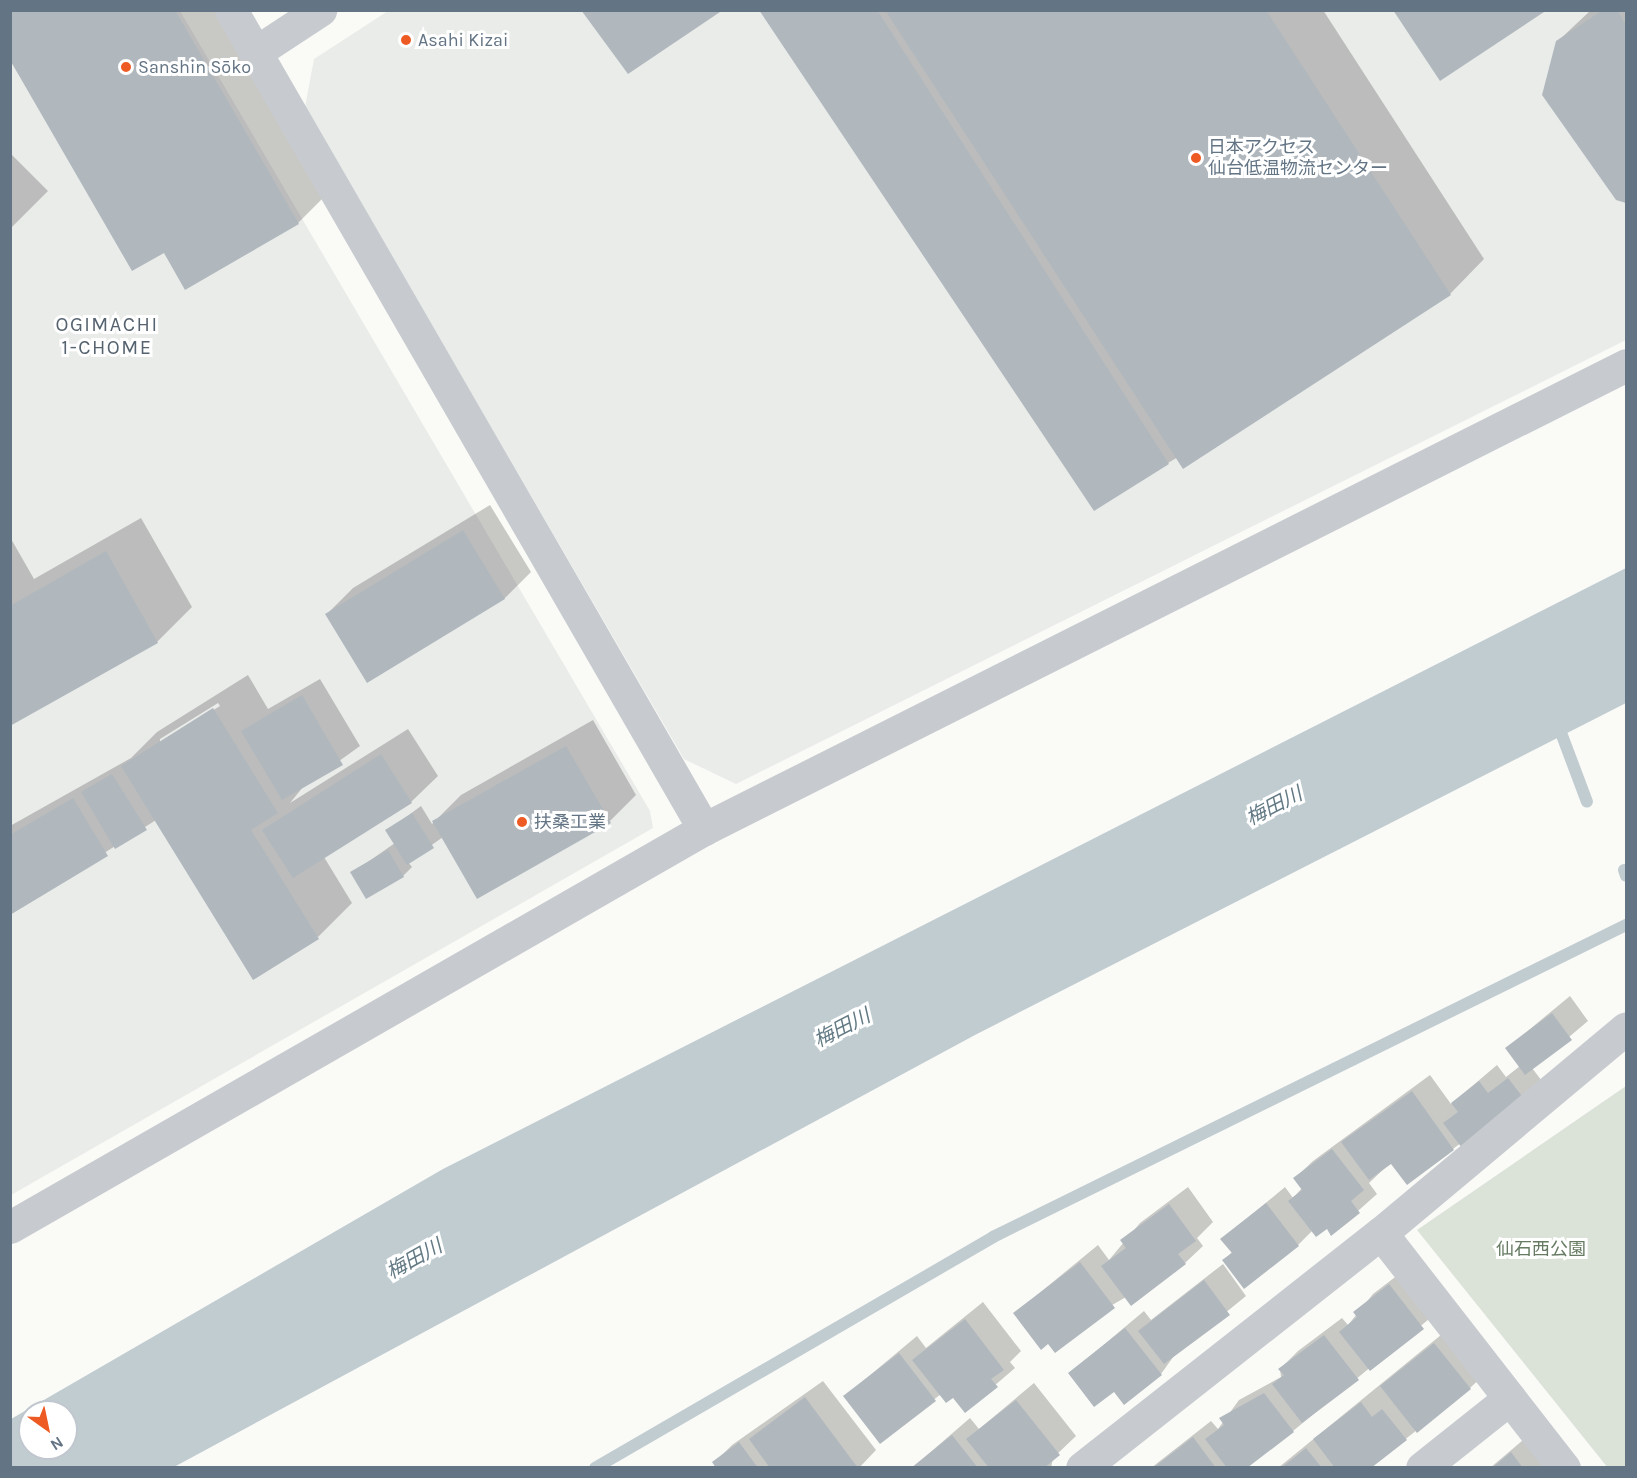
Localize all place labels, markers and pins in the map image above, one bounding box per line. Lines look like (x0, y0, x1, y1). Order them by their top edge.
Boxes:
place label: Asahi Kizai (418, 29, 508, 51)
marker: Asahi Kizai (399, 33, 413, 47)
place label: Sanshin Sōko (138, 56, 251, 78)
marker: Sanshin Sōko (119, 60, 133, 74)
place label: 日本アクセス 仙台低温物流センター (1208, 137, 1388, 180)
marker: 日本アクセス 仙台低温物流センター (1189, 151, 1203, 165)
place label: 扶桑工業 (534, 811, 606, 833)
marker: 扶桑工業 (515, 815, 529, 829)

